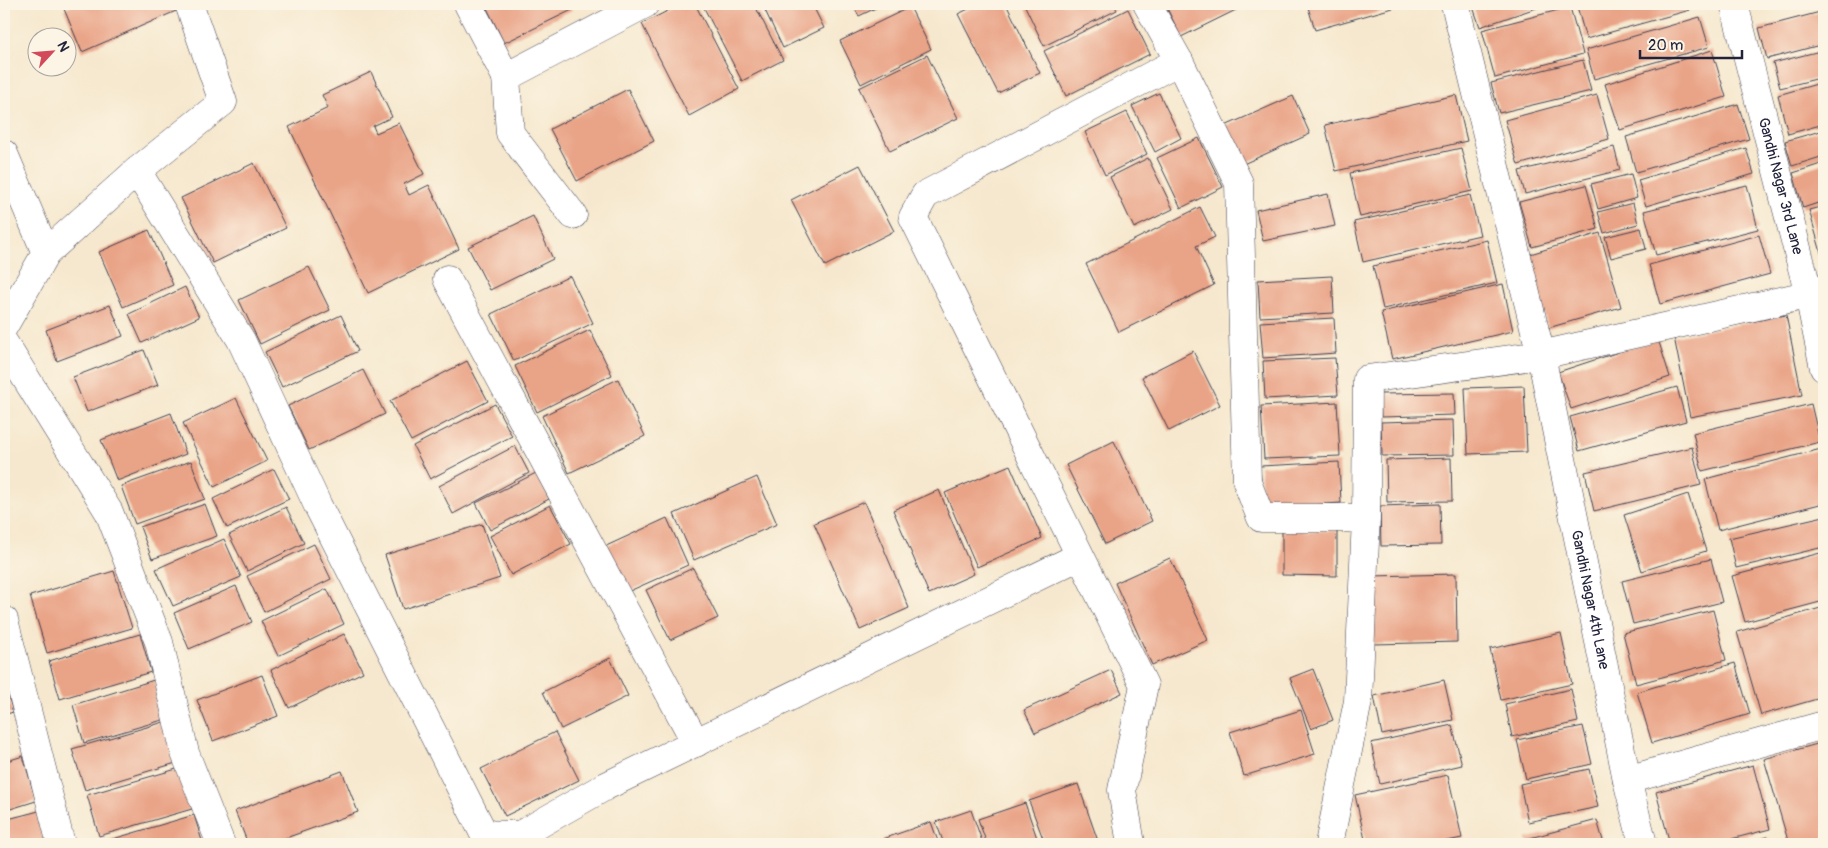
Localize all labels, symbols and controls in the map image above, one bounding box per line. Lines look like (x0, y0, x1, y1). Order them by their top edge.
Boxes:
north arrow (28, 28, 78, 78)
scale bar (1640, 28, 1743, 60)
text: 20 m (1648, 36, 1683, 55)
text: N (54, 39, 73, 55)
street label: Gandhi Nagar 3rd Lane (1754, 116, 1807, 257)
street label: Gandhi Nagar 4th Lane (1567, 528, 1614, 672)

